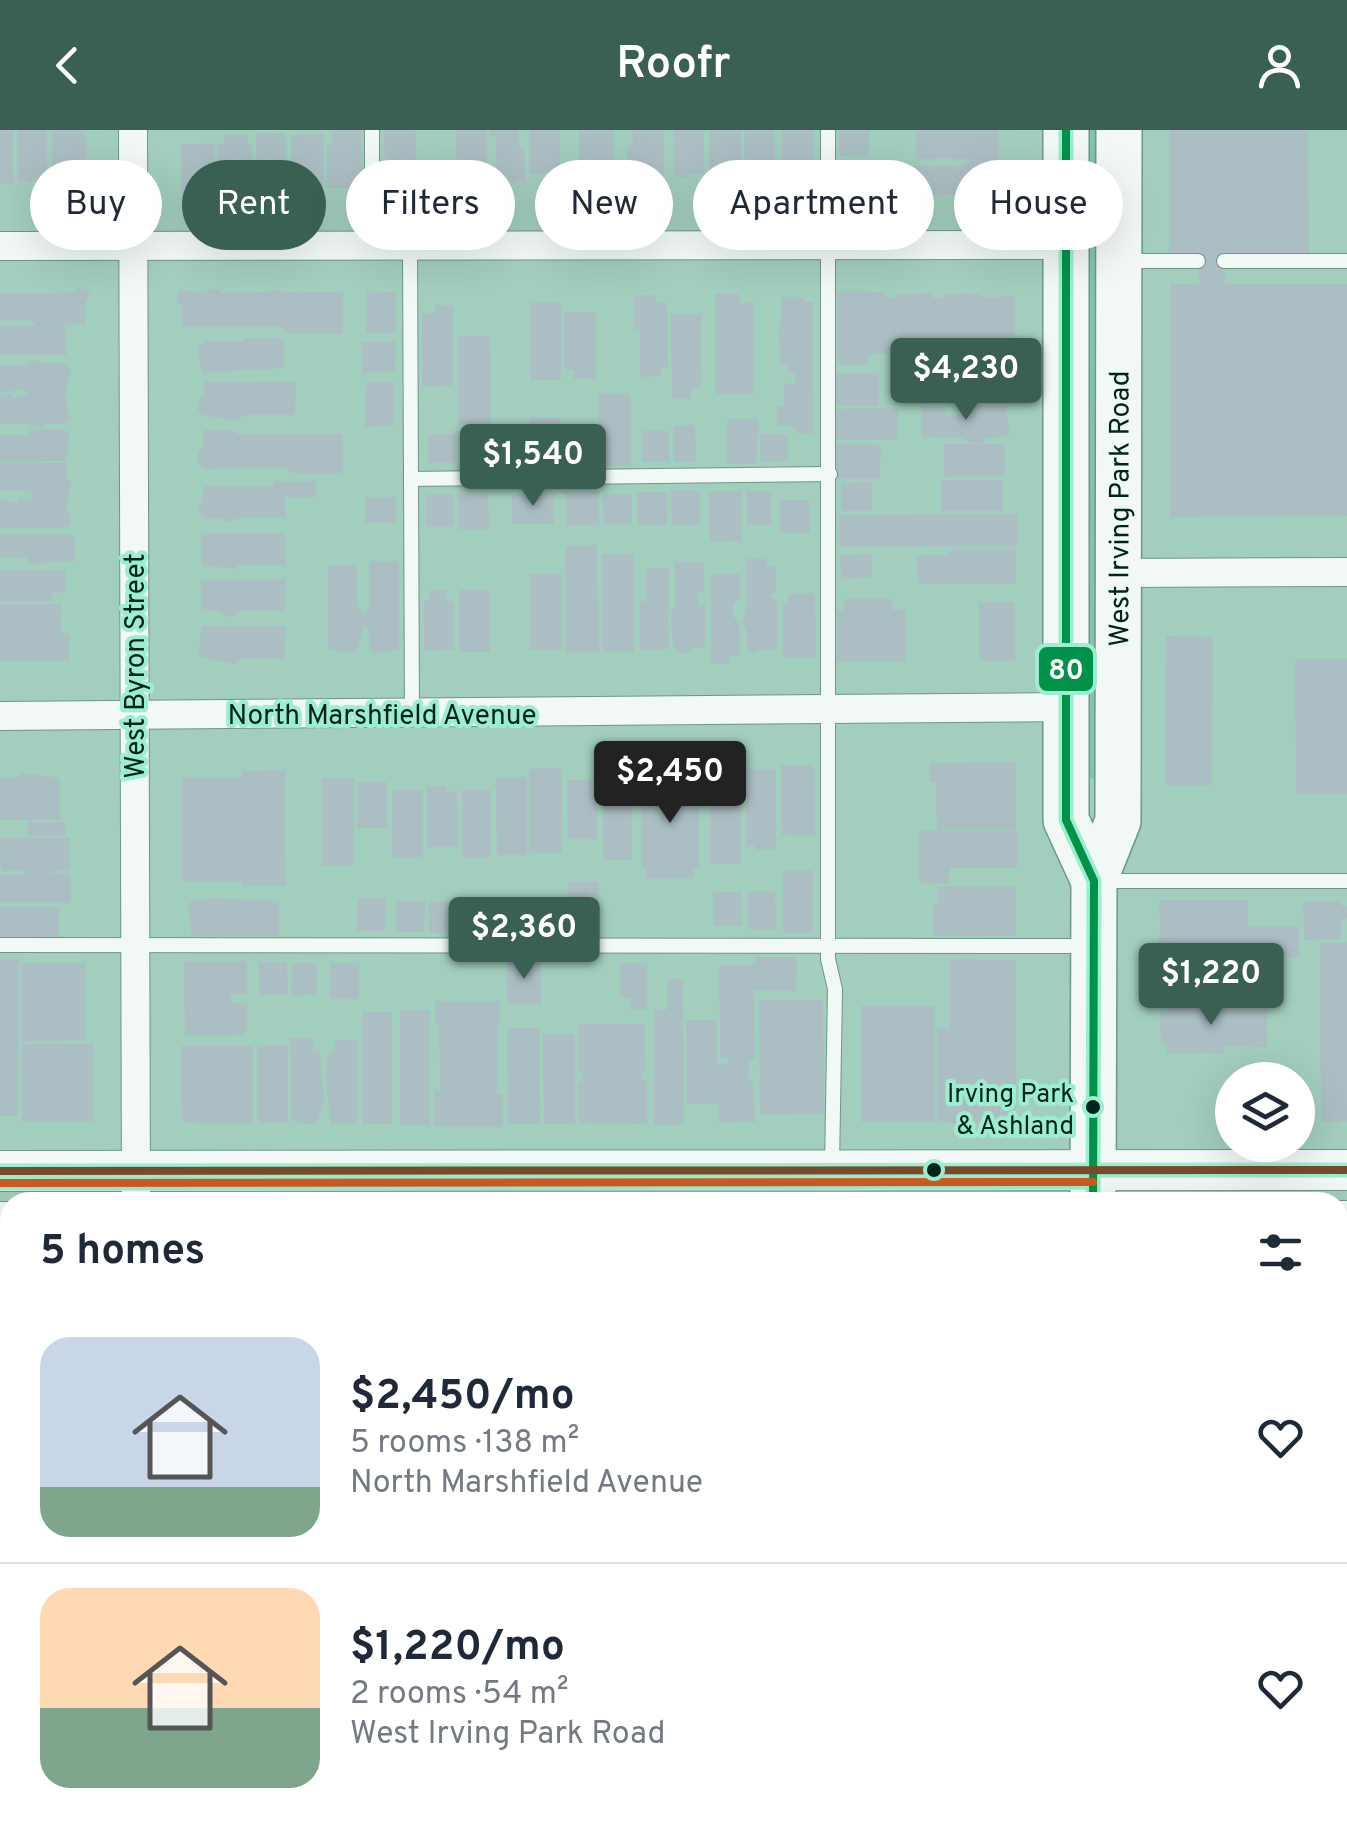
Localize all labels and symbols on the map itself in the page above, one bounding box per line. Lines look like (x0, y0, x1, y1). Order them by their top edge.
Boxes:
pin: $4,230 (885, 338, 1047, 423)
street label: West Irving Park Road (1103, 371, 1140, 647)
pin: $1,540 (452, 424, 614, 509)
street label: West Byron Street (119, 553, 155, 779)
line badge: 80 (1037, 645, 1095, 693)
text: 80 (1048, 654, 1084, 690)
street label: North Marshfield Avenue (228, 699, 536, 735)
pin: $2,450 (589, 741, 751, 826)
pin: $2,360 (443, 897, 605, 982)
pin: $1,220 (1130, 943, 1292, 1028)
place label: Irving Park & Ashland (947, 1079, 1074, 1144)
marker: Irving Park & Ashland (1083, 1097, 1103, 1117)
unlabelled marker (924, 1160, 944, 1180)

